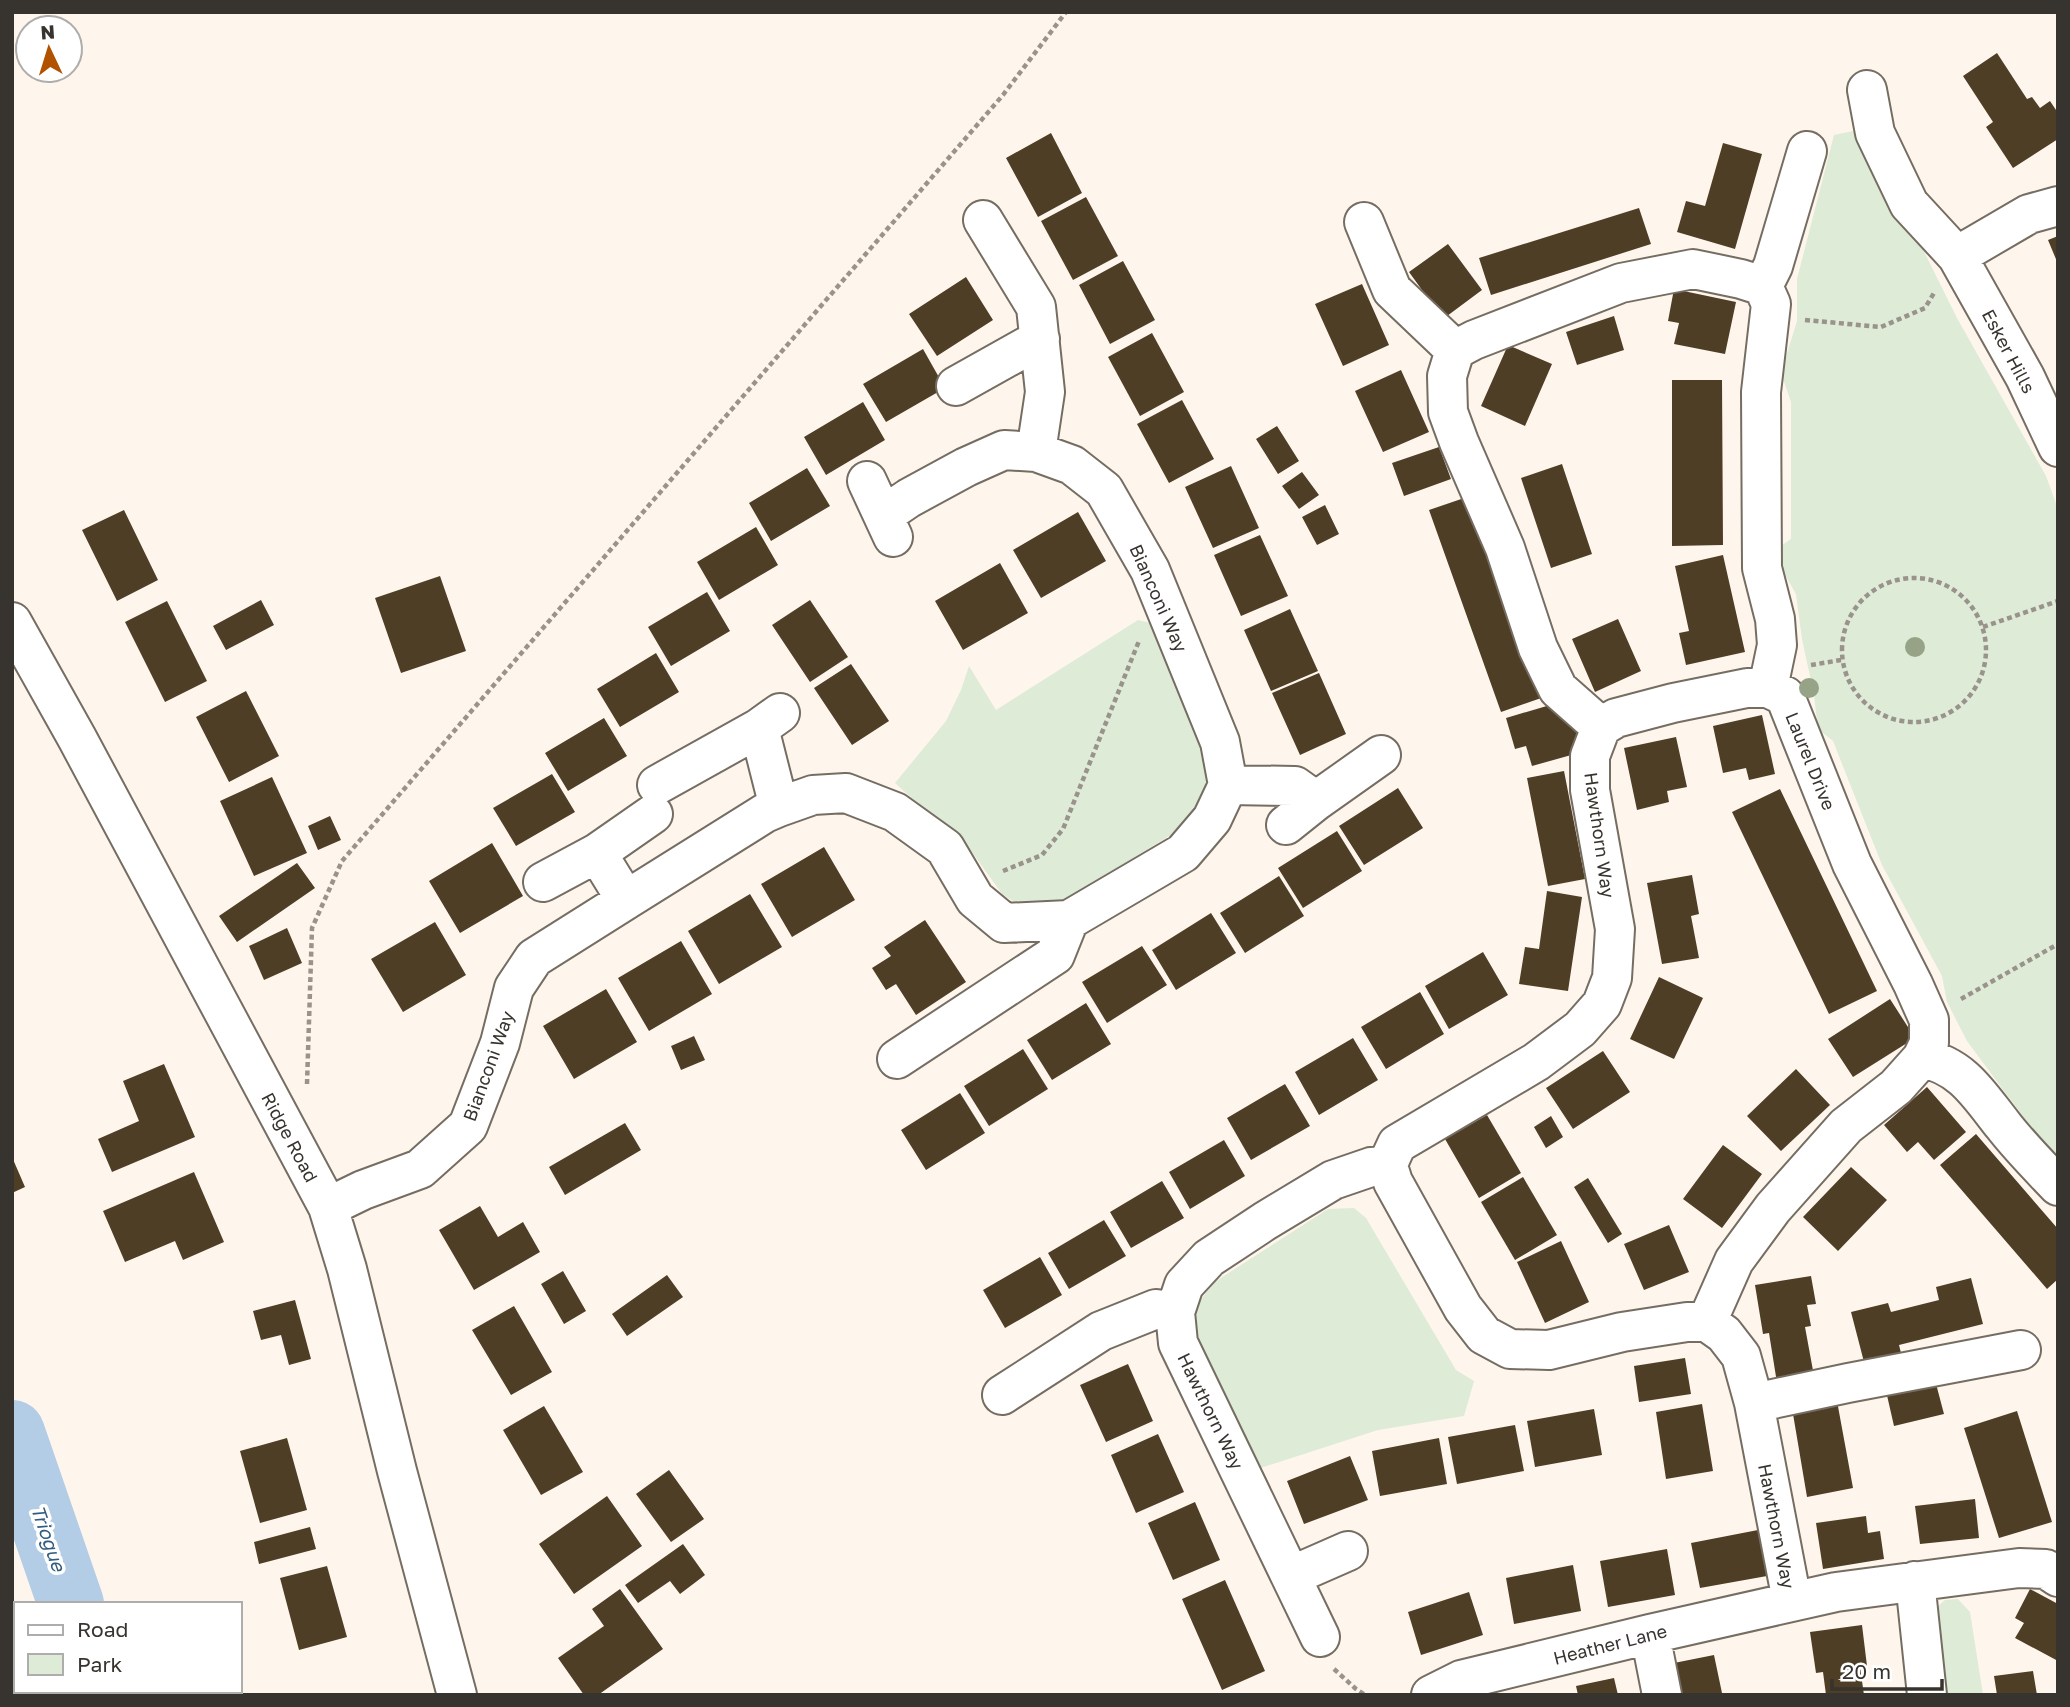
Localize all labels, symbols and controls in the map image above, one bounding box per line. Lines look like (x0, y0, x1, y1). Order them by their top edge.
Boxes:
north arrow (14, 14, 84, 84)
text: N (40, 20, 56, 44)
street label: Esker Hills (1978, 305, 2040, 397)
street label: Bianconi Way (1125, 541, 1193, 655)
street label: Laurel Drive (1781, 709, 1841, 813)
street label: Hawthorn Way (1580, 771, 1620, 899)
street label: Bianconi Way (458, 1008, 518, 1124)
street label: Ridge Road (257, 1088, 323, 1186)
street label: Hawthorn Way (1173, 1349, 1249, 1473)
street label: Hawthorn Way (1754, 1462, 1800, 1590)
water label: Triogue (27, 1502, 72, 1576)
legend (14, 1602, 242, 1693)
text: Road (77, 1616, 128, 1642)
street label: Heather Lane (1551, 1619, 1669, 1669)
scale bar (1832, 1648, 1942, 1692)
text: Park (77, 1651, 123, 1677)
text: 20 m (1842, 1658, 1891, 1684)

